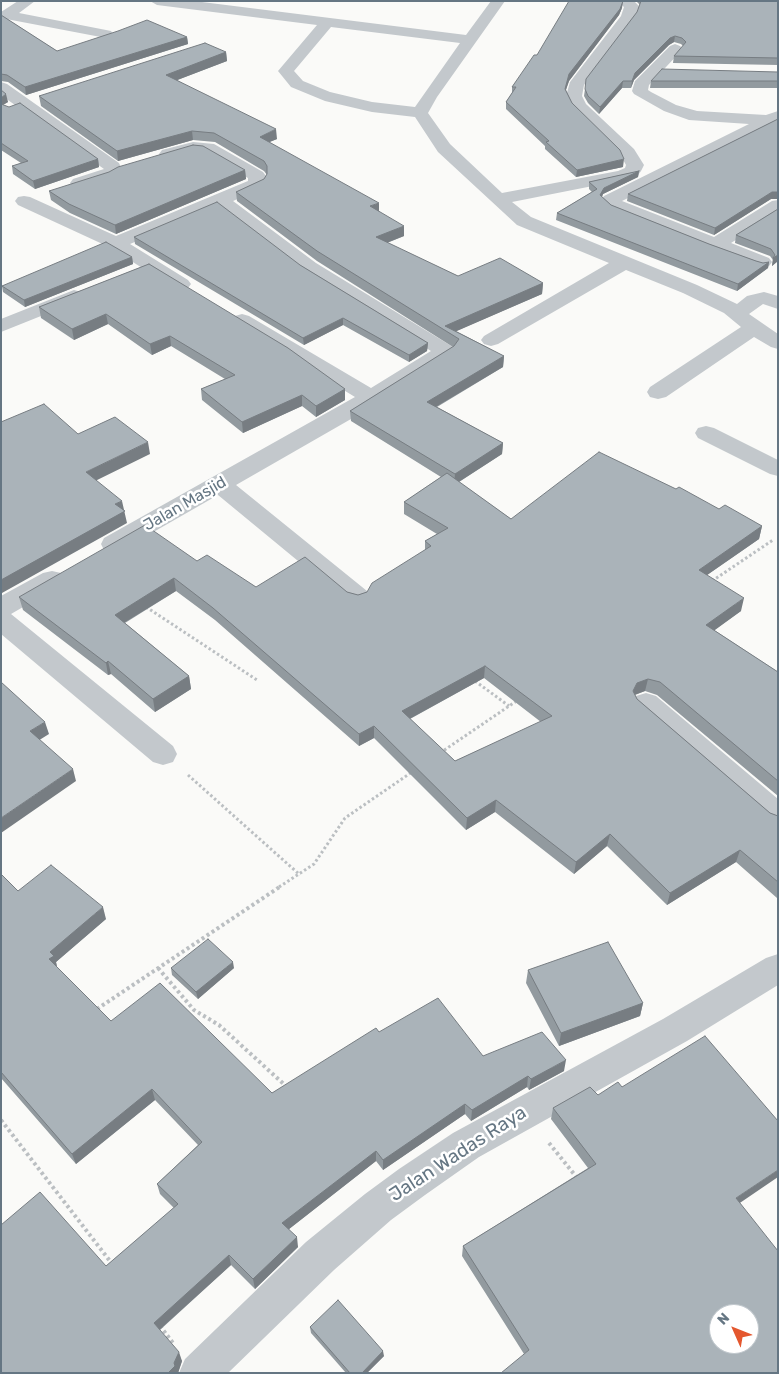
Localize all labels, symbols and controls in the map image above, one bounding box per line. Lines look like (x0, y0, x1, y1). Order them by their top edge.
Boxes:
street label: Jalan Masjid (140, 473, 230, 535)
street label: Jalan Wadas Raya (385, 1101, 531, 1207)
north arrow (709, 1304, 759, 1354)
text: N (714, 1309, 733, 1328)

